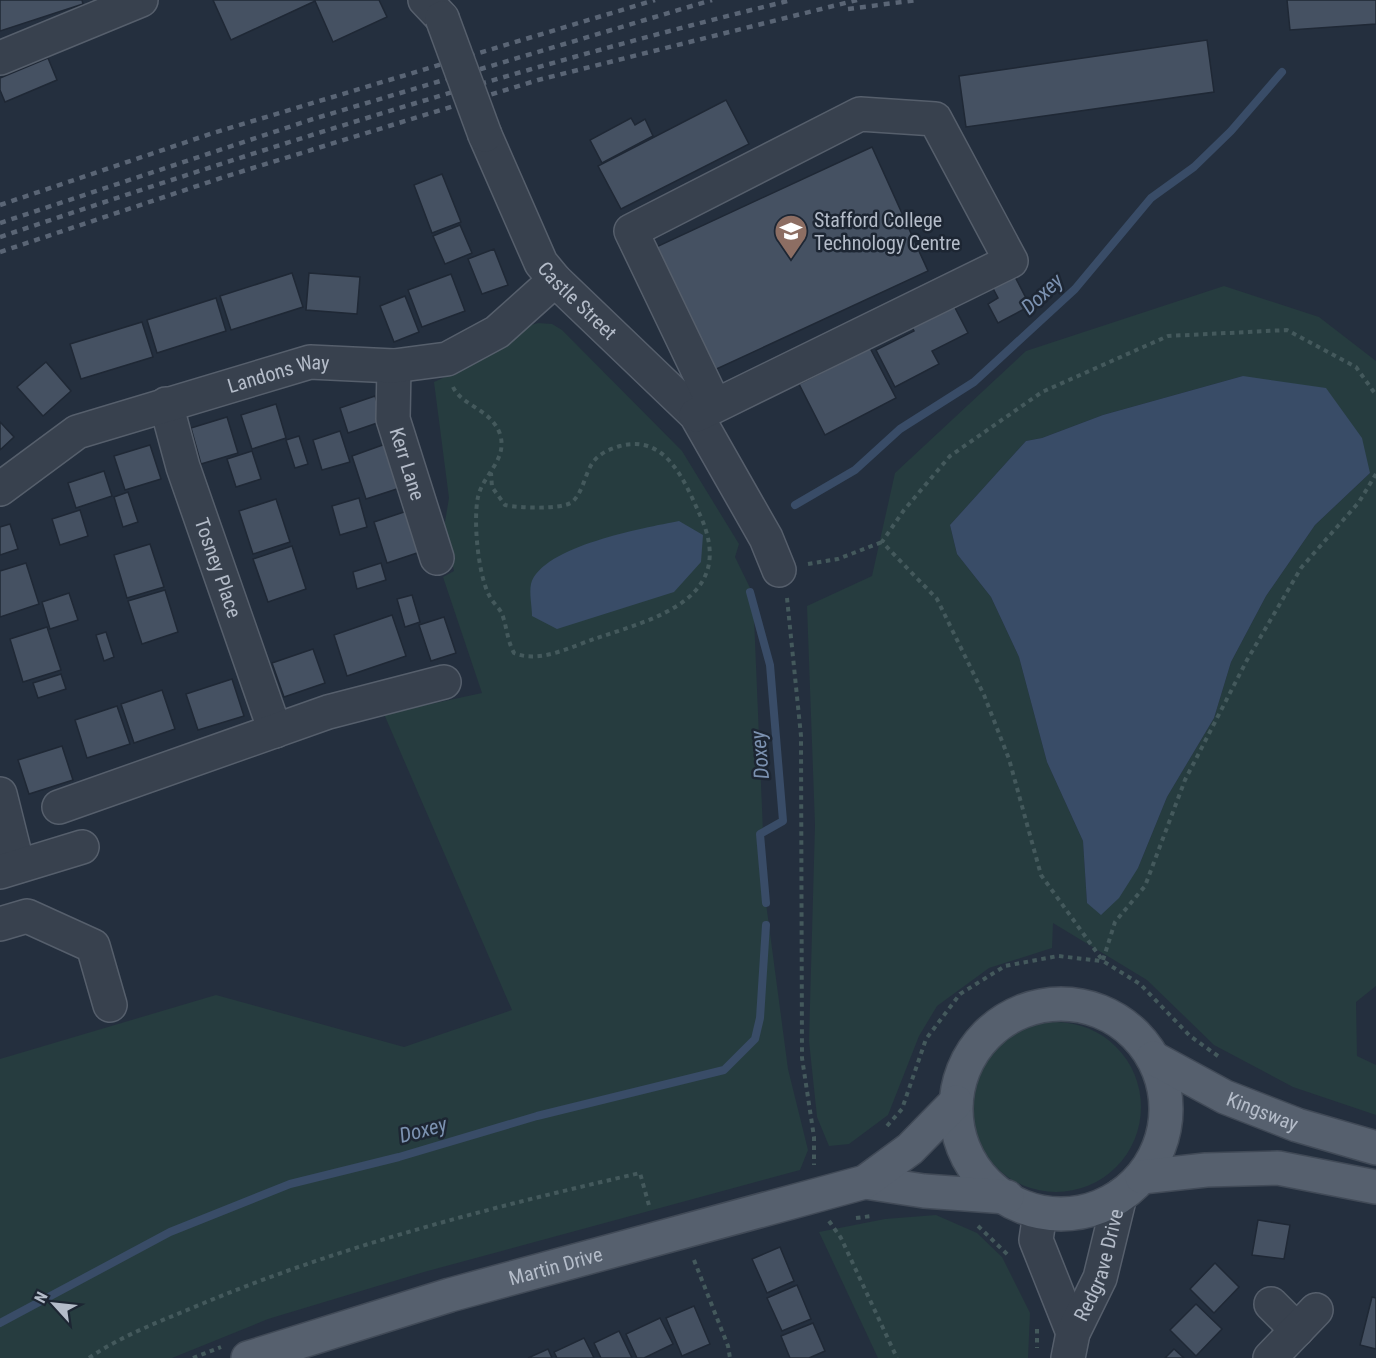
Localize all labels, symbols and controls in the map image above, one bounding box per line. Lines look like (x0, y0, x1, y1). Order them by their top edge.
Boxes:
place label: Stafford College Technology Centre (814, 208, 960, 255)
school or university icon: Stafford College Technology Centre (773, 213, 809, 260)
street label: Castle Street (533, 257, 622, 345)
water label: Doxey (1016, 268, 1068, 319)
street label: Landons Way (225, 350, 330, 398)
street label: Kerr Lane (384, 424, 430, 503)
street label: Tosney Place (190, 515, 247, 621)
water label: Doxey (746, 729, 774, 780)
street label: Kingsway (1223, 1087, 1302, 1136)
water label: Doxey (397, 1112, 450, 1148)
street label: Redgrave Drive (1069, 1206, 1128, 1325)
street label: Martin Drive (506, 1242, 605, 1290)
north arrow (24, 1274, 84, 1334)
text: N (30, 1289, 52, 1306)

